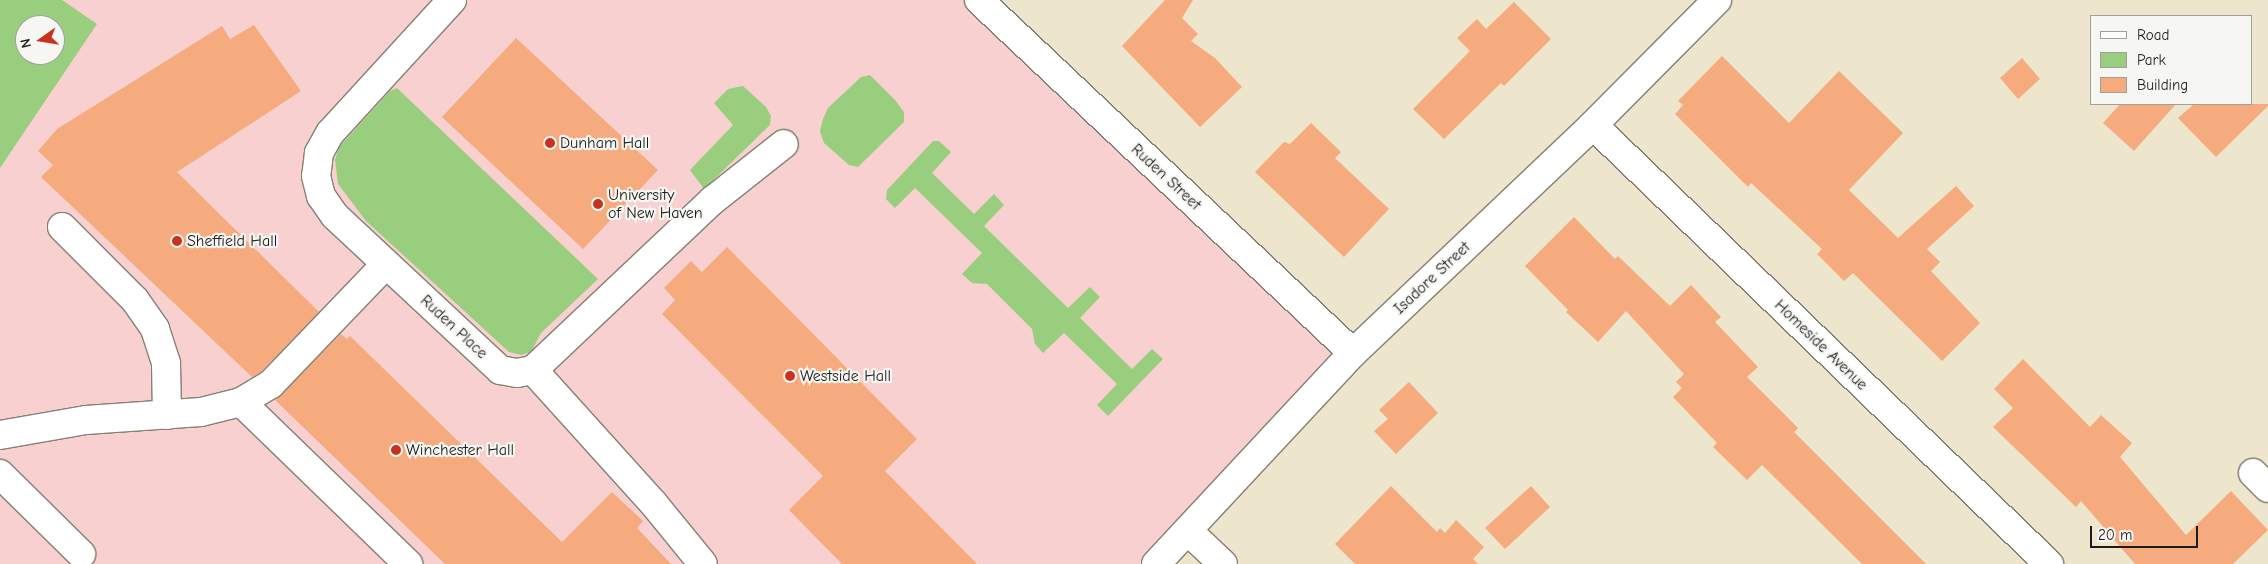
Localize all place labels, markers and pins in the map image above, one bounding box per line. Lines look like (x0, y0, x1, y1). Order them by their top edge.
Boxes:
place label: Dunham Hall (560, 133, 649, 153)
marker: Dunham Hall (544, 137, 556, 149)
place label: University of New Haven (608, 185, 703, 223)
marker: University of New Haven (592, 198, 604, 210)
place label: Sheffield Hall (187, 231, 277, 251)
marker: Sheffield Hall (171, 235, 183, 247)
place label: Westside Hall (800, 366, 891, 386)
marker: Westside Hall (784, 370, 796, 382)
place label: Winchester Hall (406, 440, 514, 460)
marker: Winchester Hall (390, 444, 402, 456)

